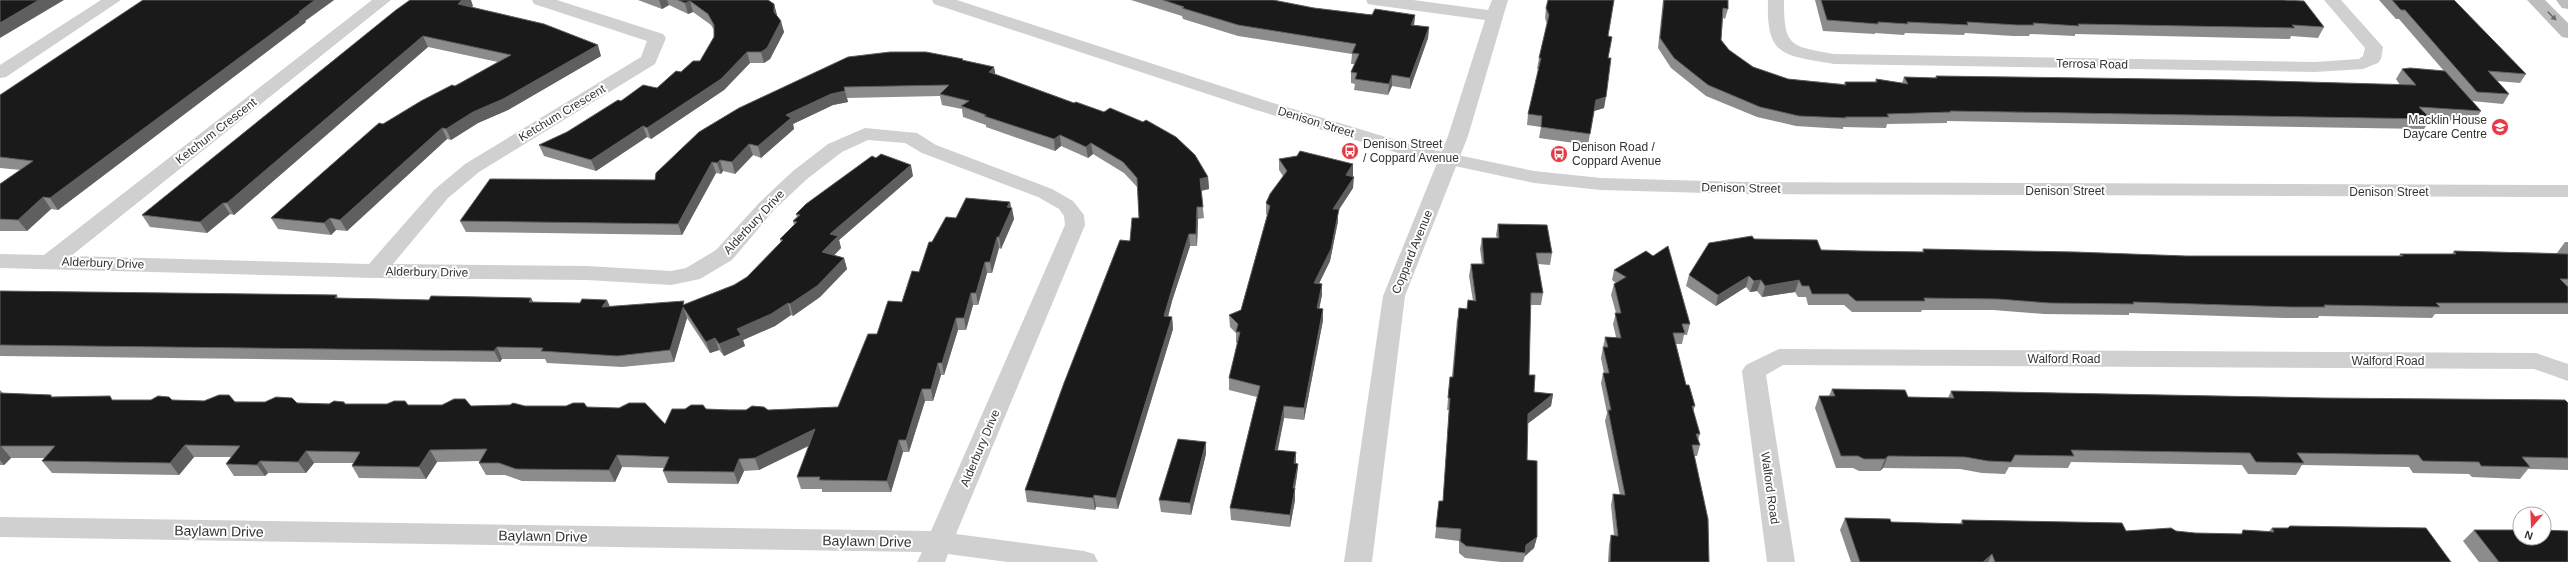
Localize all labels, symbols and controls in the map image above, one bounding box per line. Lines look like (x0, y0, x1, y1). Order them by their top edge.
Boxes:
one-way arrow (2547, 11, 2556, 21)
street label: Terrosa Road (2056, 56, 2128, 72)
street label: Ketchum Crescent (516, 81, 608, 144)
street label: Ketchum Crescent (173, 95, 260, 167)
street label: Denison Street (1276, 104, 1357, 140)
place label: Macklin House Daycare Centre (2403, 113, 2487, 141)
school or university icon: Macklin House Daycare Centre (2490, 117, 2510, 137)
place label: Denison Street / Coppard Avenue (1363, 137, 1459, 165)
place label: Denison Road / Coppard Avenue (1572, 140, 1662, 168)
bus stop icon: Denison Street / Coppard Avenue (1340, 141, 1360, 161)
bus stop icon: Denison Road / Coppard Avenue (1549, 144, 1569, 164)
street label: Denison Street (1701, 180, 1781, 196)
street label: Denison Street (2025, 184, 2105, 198)
street label: Denison Street (2349, 185, 2429, 199)
street label: Alderbury Drive (721, 187, 788, 257)
street label: Coppard Avenue (1389, 208, 1435, 296)
street label: Alderbury Drive (61, 255, 145, 271)
street label: Alderbury Drive (386, 264, 469, 280)
street label: Walford Road (2028, 352, 2100, 366)
street label: Walford Road (2352, 354, 2424, 368)
street label: Alderbury Drive (957, 407, 1003, 489)
street label: Walford Road (1758, 451, 1782, 525)
north arrow (2512, 506, 2552, 546)
street label: Baylawn Drive (174, 522, 264, 540)
street label: Baylawn Drive (498, 527, 588, 545)
text: N (2523, 528, 2534, 542)
street label: Baylawn Drive (822, 532, 912, 550)

